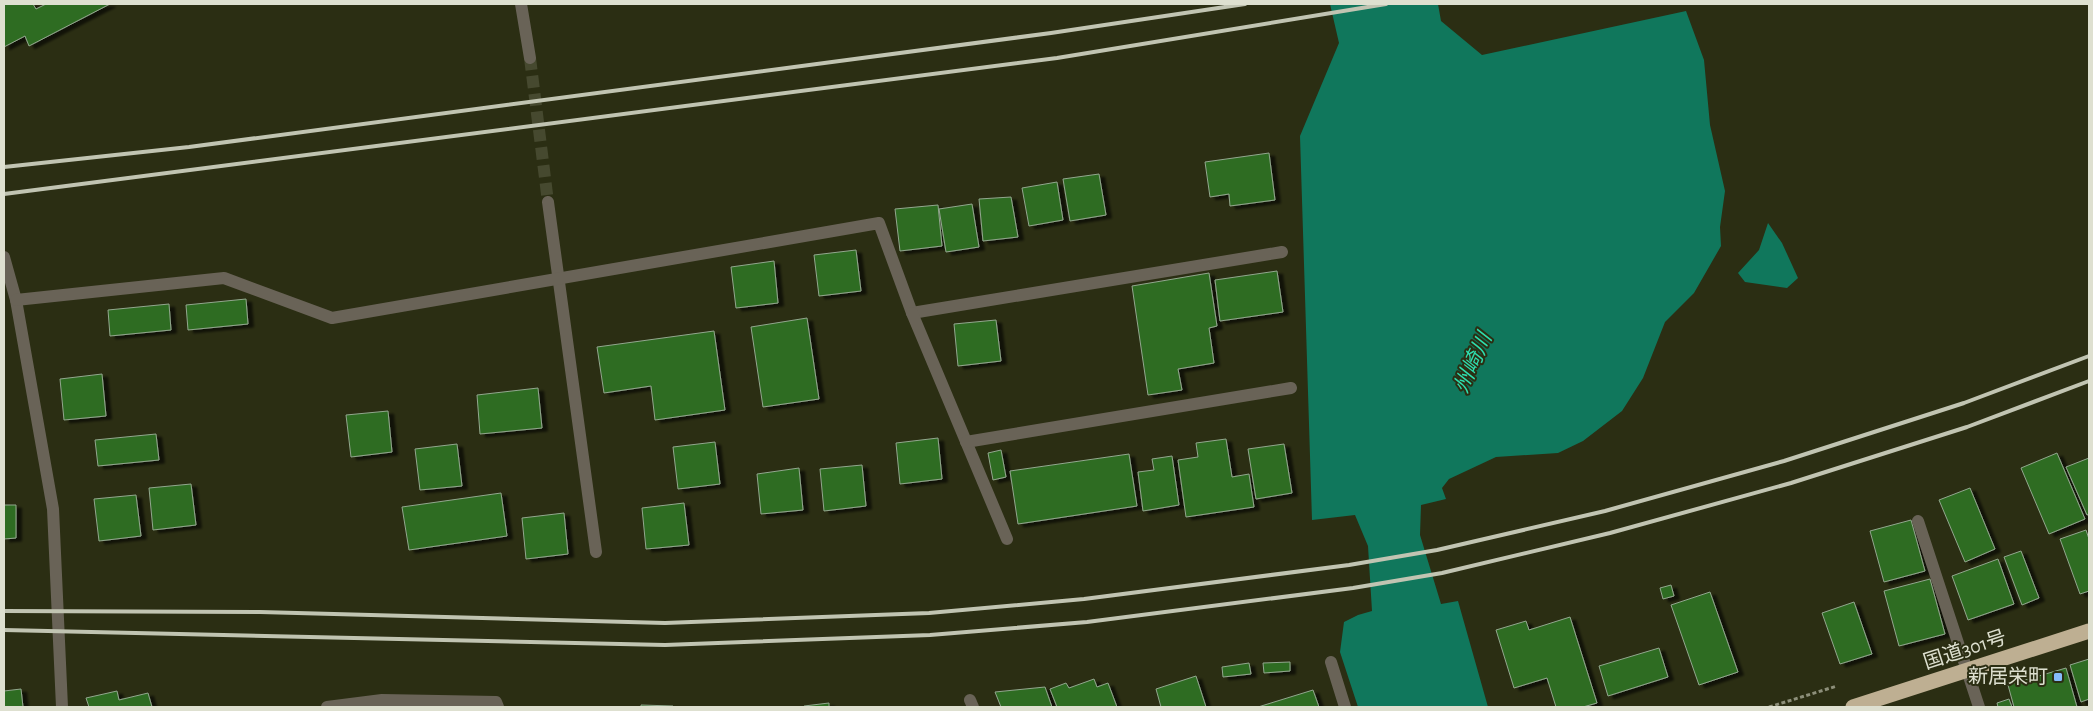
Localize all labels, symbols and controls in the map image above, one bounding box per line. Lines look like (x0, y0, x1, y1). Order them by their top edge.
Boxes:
water label: 州崎川 (1450, 328, 1496, 396)
street label: 国道301号 (1921, 626, 2009, 673)
place label: 新居栄町 (1968, 666, 2048, 687)
marker: 新居栄町 (2052, 671, 2064, 683)

